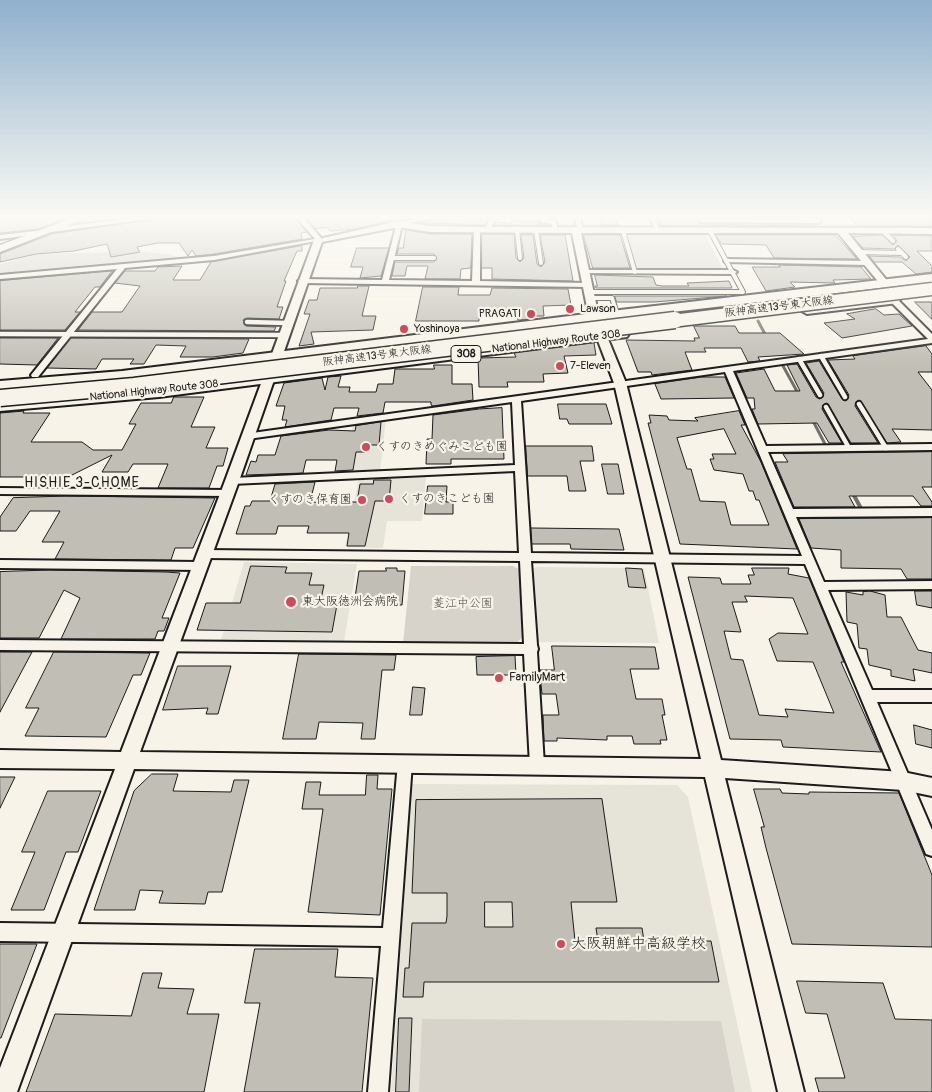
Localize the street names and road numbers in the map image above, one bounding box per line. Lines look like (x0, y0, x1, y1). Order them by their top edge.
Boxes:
street label: 阪神高速13号東大阪線 (724, 294, 834, 320)
street label: National Highway Route 308 (491, 328, 621, 356)
street label: 阪神高速13号東大阪線 (322, 343, 432, 369)
road number: 308 (451, 346, 481, 362)
street label: National Highway Route 308 (89, 378, 219, 404)

